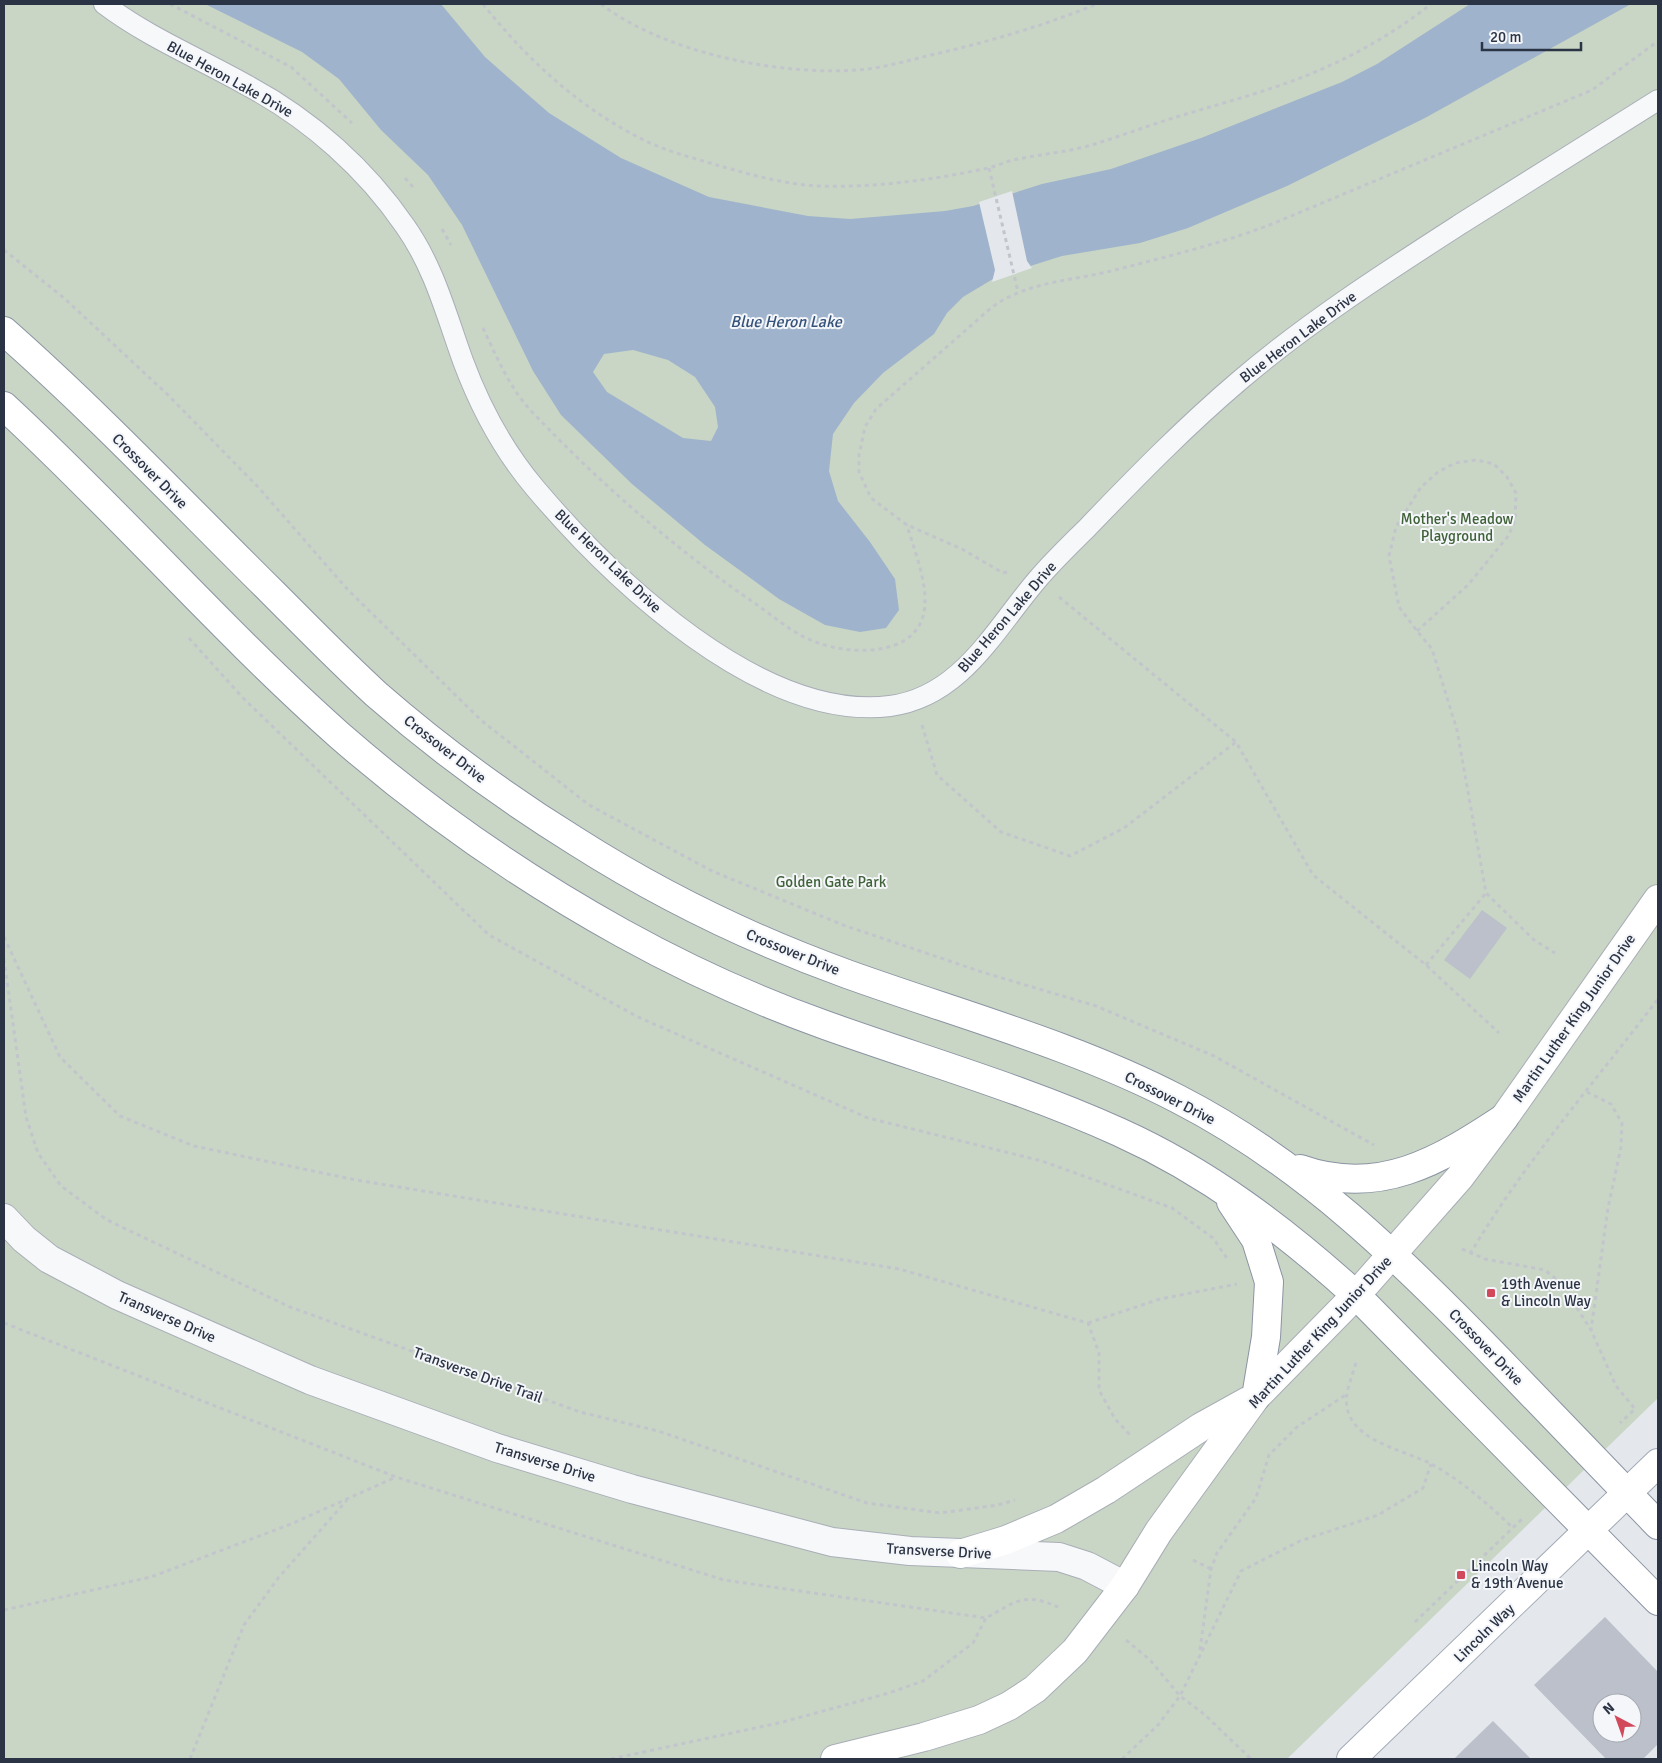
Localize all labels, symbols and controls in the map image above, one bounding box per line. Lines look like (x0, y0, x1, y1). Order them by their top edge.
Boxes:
scale bar (1482, 20, 1581, 52)
text: 20 m (1490, 28, 1521, 46)
street label: Blue Heron Lake Drive (164, 37, 296, 121)
street label: Blue Heron Lake Drive (1236, 287, 1360, 387)
water label: Blue Heron Lake (730, 312, 843, 332)
street label: Crossover Drive (108, 429, 192, 513)
street label: Blue Heron Lake Drive (551, 505, 665, 617)
park label: Mother's Meadow Playground (1401, 510, 1514, 545)
street label: Blue Heron Lake Drive (954, 558, 1060, 676)
street label: Crossover Drive (400, 711, 490, 787)
park label: Golden Gate Park (776, 873, 887, 891)
street label: Crossover Drive (744, 925, 842, 979)
street label: Martin Luther King Junior Drive (1509, 930, 1639, 1106)
street label: Crossover Drive (1122, 1067, 1218, 1129)
street label: Martin Luther King Junior Drive (1245, 1252, 1395, 1412)
place label: 19th Avenue & Lincoln Way (1501, 1275, 1591, 1310)
street label: Transverse Drive (115, 1287, 219, 1347)
marker: 19th Avenue & Lincoln Way (1485, 1287, 1497, 1299)
street label: Crossover Drive (1445, 1305, 1527, 1389)
street label: Transverse Drive Trail (411, 1343, 545, 1407)
street label: Transverse Drive (492, 1438, 598, 1486)
street label: Transverse Drive (886, 1539, 992, 1563)
place label: Lincoln Way & 19th Avenue (1471, 1557, 1563, 1592)
marker: Lincoln Way & 19th Avenue (1455, 1569, 1467, 1581)
street label: Lincoln Way (1450, 1600, 1518, 1666)
north arrow (1592, 1693, 1642, 1743)
text: N (1600, 1699, 1618, 1718)

